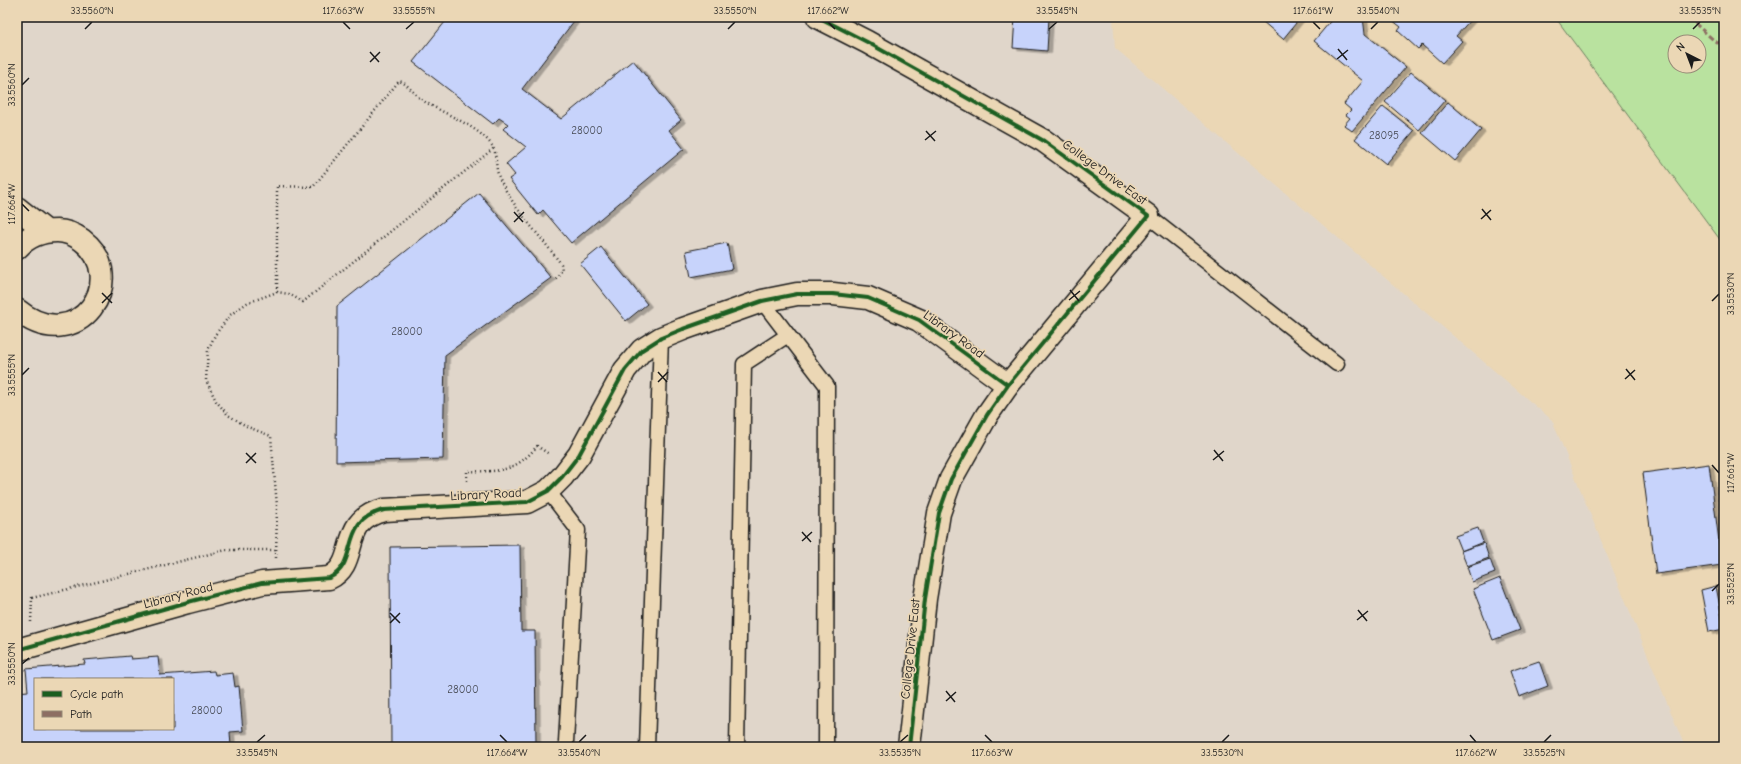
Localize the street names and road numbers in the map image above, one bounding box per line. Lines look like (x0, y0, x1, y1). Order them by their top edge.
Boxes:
street label: College Drive East (1060, 136, 1151, 208)
street label: Library Road (921, 307, 987, 361)
street label: Library Road (450, 485, 522, 503)
street label: Library Road (142, 579, 214, 611)
street label: College Drive East (897, 597, 923, 700)

